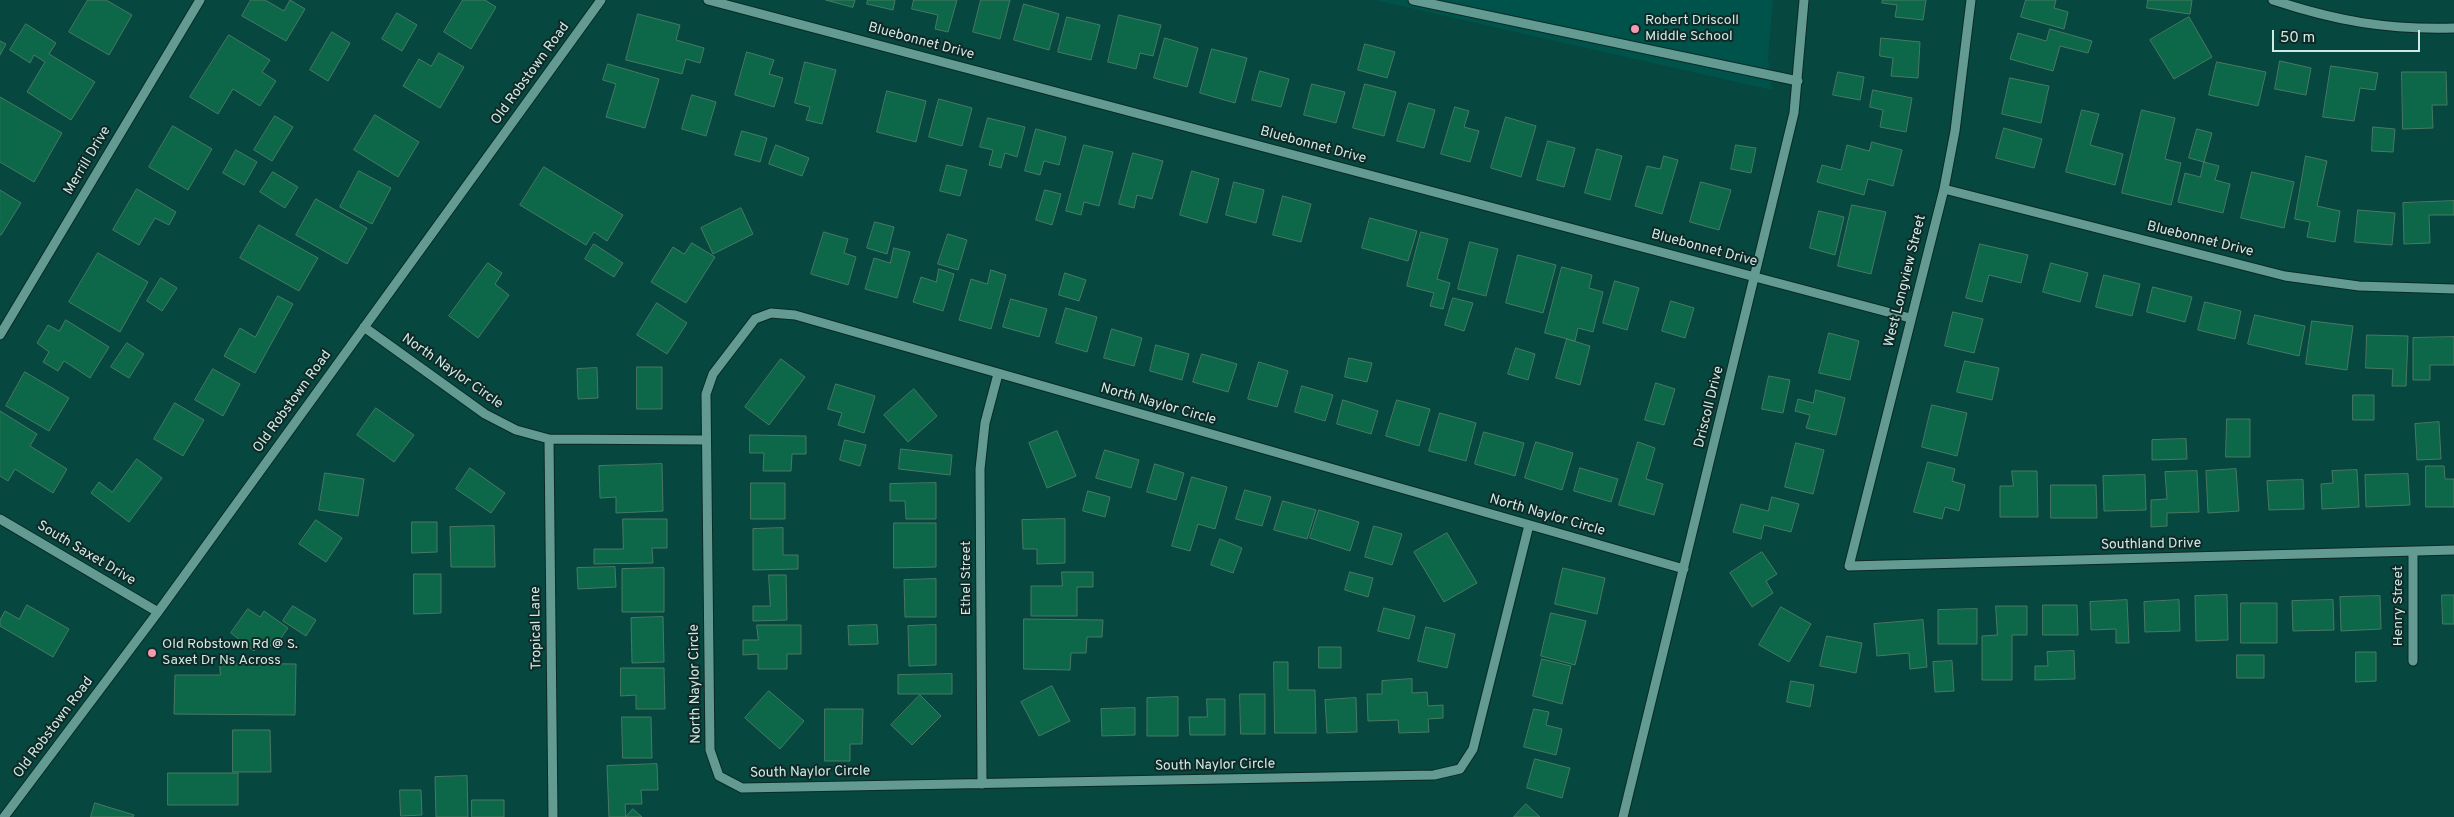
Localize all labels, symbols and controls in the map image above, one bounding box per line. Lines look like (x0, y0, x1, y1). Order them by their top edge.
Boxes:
place label: Robert Driscoll Middle School (1645, 13, 1739, 46)
street label: Old Robstown Road (488, 20, 574, 128)
street label: Bluebonnet Drive (866, 20, 976, 64)
scale bar (2274, 20, 2422, 52)
marker: Robert Driscoll Middle School (1629, 23, 1641, 35)
text: 50 m (2280, 29, 2315, 48)
street label: Merrill Drive (61, 124, 115, 198)
street label: Bluebonnet Drive (1258, 124, 1368, 168)
street label: West Longview Street (1881, 213, 1931, 349)
street label: Bluebonnet Drive (2145, 219, 2255, 261)
street label: Bluebonnet Drive (1649, 227, 1759, 271)
street label: North Naylor Circle (398, 331, 506, 413)
street label: Old Robstown Road (250, 348, 336, 456)
street label: Driscoll Drive (1692, 364, 1728, 450)
street label: North Naylor Circle (1098, 380, 1218, 430)
street label: North Naylor Circle (1487, 491, 1607, 541)
street label: South Saxet Drive (34, 518, 138, 590)
street label: Southland Drive (2101, 536, 2201, 554)
street label: Ethel Street (959, 541, 975, 615)
street label: Henry Street (2391, 566, 2407, 646)
street label: Tropical Lane (528, 586, 546, 670)
street label: North Naylor Circle (687, 624, 705, 744)
place label: Old Robstown Rd @ S. Saxet Dr Ns Across (162, 637, 298, 670)
marker: Old Robstown Rd @ S. Saxet Dr Ns Across (146, 647, 158, 659)
street label: Old Robstown Road (10, 674, 98, 782)
street label: South Naylor Circle (1155, 757, 1275, 775)
street label: South Naylor Circle (750, 764, 870, 782)

